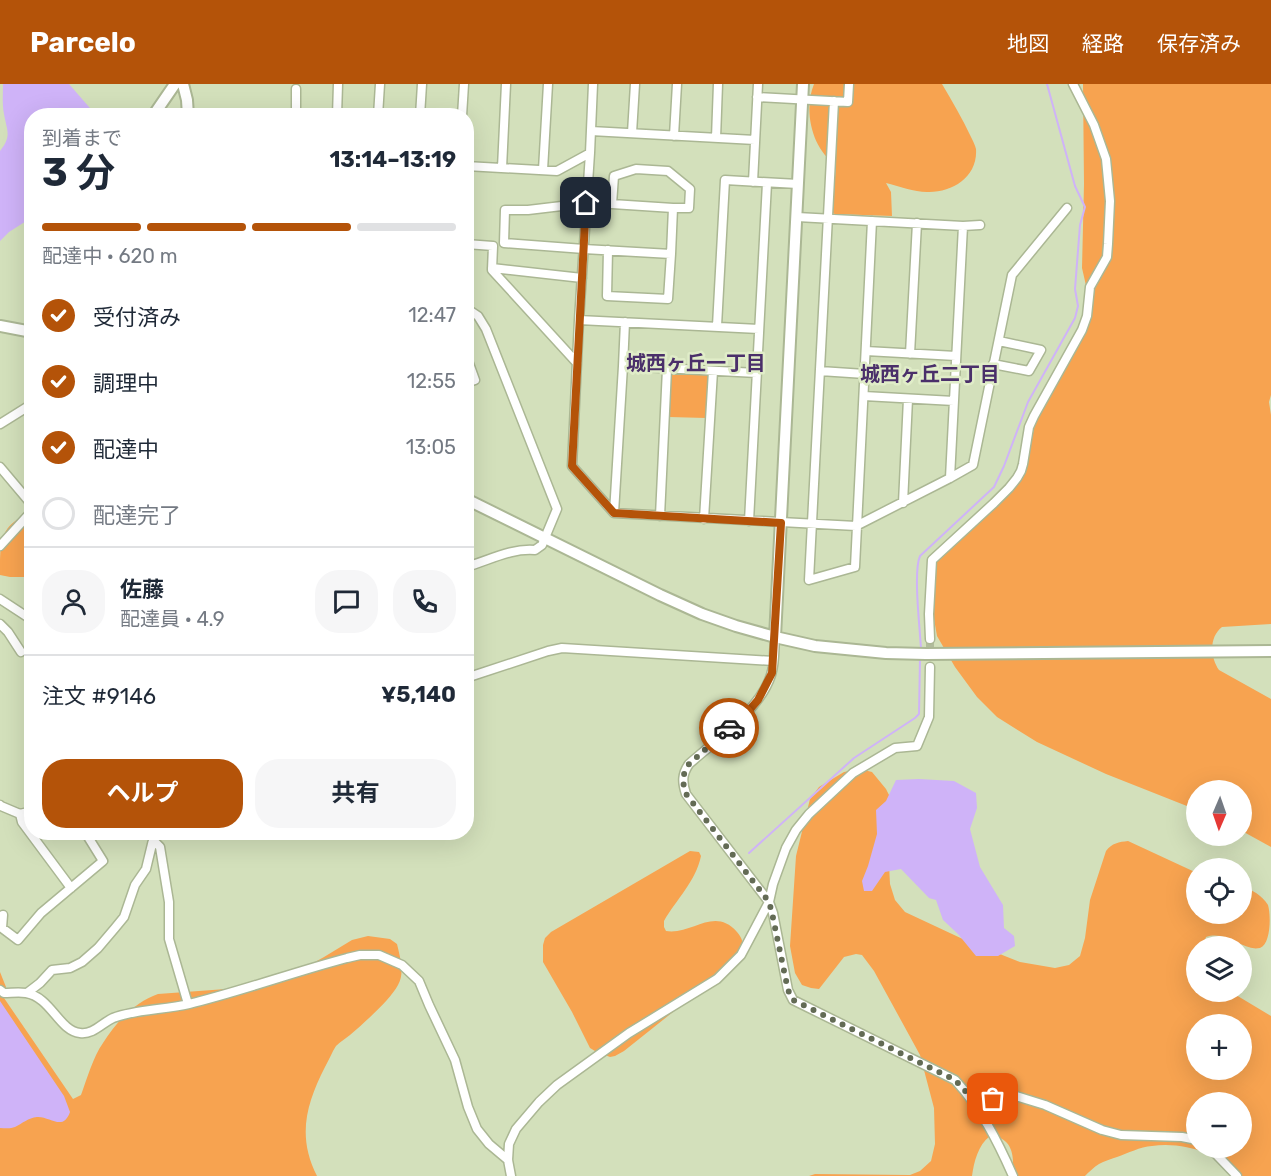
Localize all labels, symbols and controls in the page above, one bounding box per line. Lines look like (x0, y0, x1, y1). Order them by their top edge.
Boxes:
text: Parcelo (30, 26, 136, 59)
text: 地図 (1007, 31, 1049, 56)
text: 経路 (1082, 31, 1124, 56)
text: 保存済み (1157, 31, 1241, 56)
text: 到着まで (42, 126, 122, 150)
text: 13:14–13:19 (329, 146, 456, 173)
text: 3 分 (42, 150, 115, 196)
pin (560, 177, 611, 228)
icon: home (569, 186, 602, 219)
text: 配達中 · 620 m (42, 244, 178, 268)
icon: check (42, 299, 75, 332)
text: 12:47 (408, 303, 456, 327)
text: 受付済み (93, 304, 181, 331)
district label: 城西ヶ丘一丁目 (626, 351, 766, 375)
district label: 城西ヶ丘二丁目 (860, 362, 1000, 386)
icon: check (42, 365, 75, 398)
text: 12:55 (407, 369, 456, 393)
text: 調理中 (93, 370, 159, 397)
icon: check (42, 431, 75, 464)
text: 13:05 (406, 435, 456, 459)
text: 配達中 (93, 436, 159, 463)
text: 配達完了 (93, 502, 181, 529)
button: person (42, 570, 105, 633)
button: chat (315, 570, 378, 633)
button: phone (393, 570, 456, 633)
text: 佐藤 (120, 576, 164, 603)
text: 配達員 · 4.9 (120, 607, 225, 631)
text: ¥5,140 (381, 681, 456, 708)
text: 注文 #9146 (42, 683, 156, 710)
courier (699, 698, 759, 758)
icon: car (713, 712, 746, 745)
button: ヘルプ (42, 759, 243, 828)
button: 共有 (255, 759, 456, 828)
north arrow (1186, 780, 1252, 846)
map controls (1186, 780, 1252, 1158)
button: locate (1186, 858, 1252, 924)
button: layers (1186, 936, 1252, 1002)
button: + (1186, 1014, 1252, 1080)
pin (967, 1073, 1018, 1124)
icon: bag (976, 1082, 1009, 1115)
button: − (1186, 1092, 1252, 1158)

